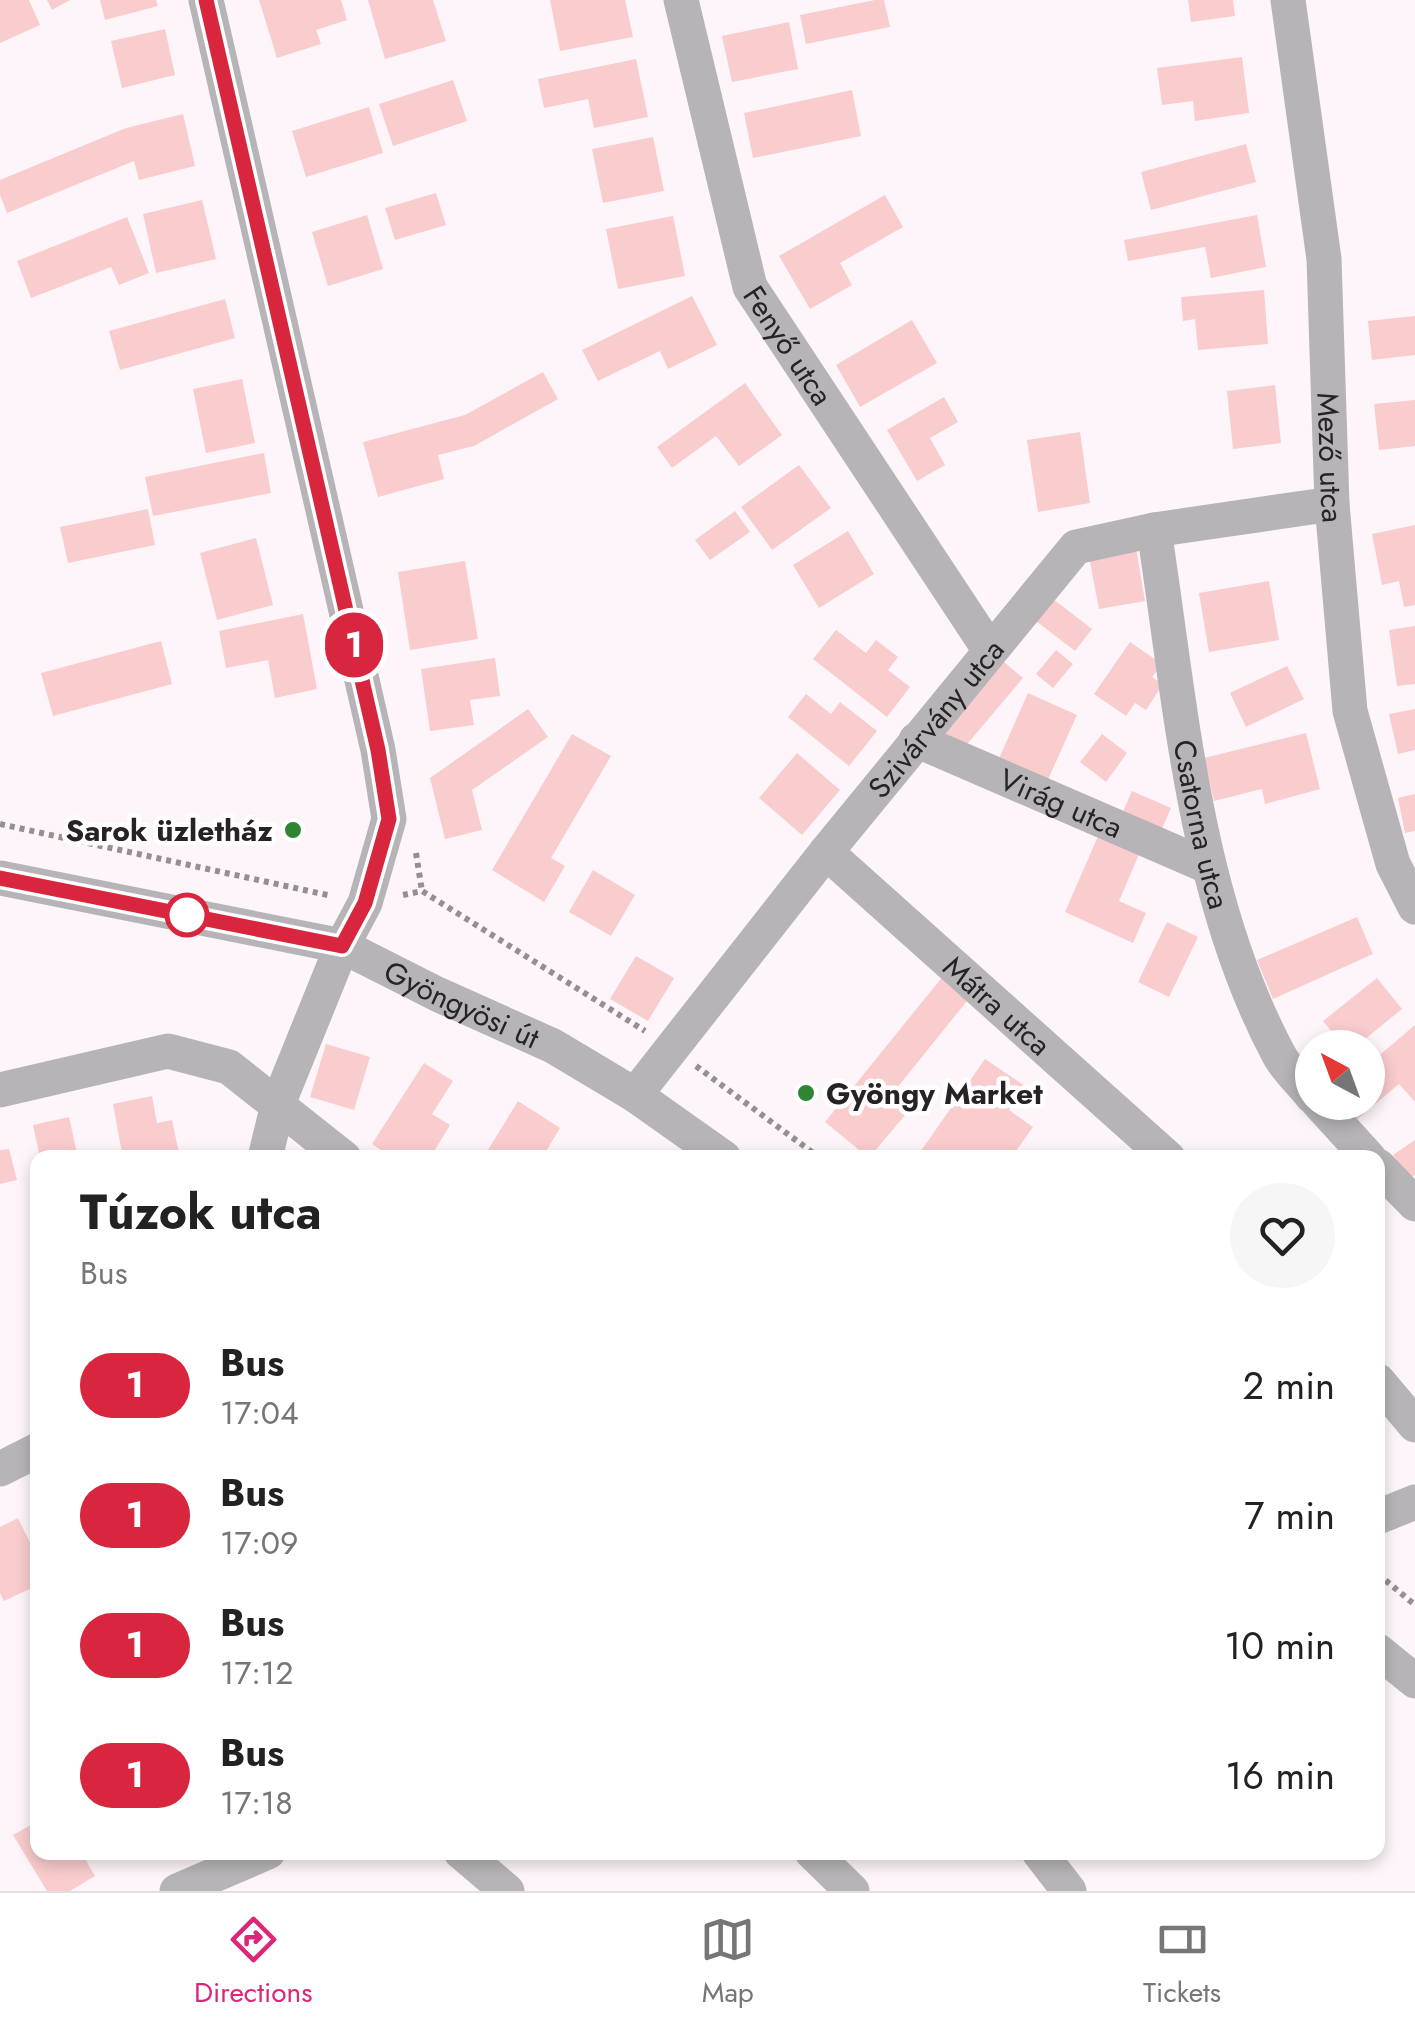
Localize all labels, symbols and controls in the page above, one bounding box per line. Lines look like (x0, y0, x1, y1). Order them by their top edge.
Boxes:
street label: Fenyő utca (733, 277, 844, 414)
street label: Mező utca (1307, 392, 1355, 524)
line badge: 1 (322, 612, 386, 678)
text: 1 (345, 620, 363, 670)
street label: Szivárvány utca (857, 629, 1014, 807)
street label: Csatorna utca (1163, 736, 1241, 914)
street label: Virág utca (993, 757, 1129, 848)
place label: Sarok üzletház (65, 809, 273, 852)
marker: Sarok üzletház (282, 819, 304, 841)
unlabelled marker (166, 894, 208, 936)
street label: Mátra utca (934, 945, 1061, 1065)
street label: Gyöngyösi út (377, 949, 547, 1059)
north arrow (1295, 1030, 1385, 1120)
map controls (1295, 1030, 1385, 1120)
place label: Gyöngy Market (826, 1072, 1043, 1115)
marker: Gyöngy Market (795, 1082, 817, 1104)
text: Túzok utca (80, 1178, 322, 1247)
button: heart (1230, 1183, 1335, 1288)
text: Bus (80, 1250, 128, 1296)
text: Bus (220, 1335, 284, 1390)
text: 2 min (1243, 1358, 1335, 1413)
text: 1 (126, 1360, 144, 1410)
text: 17:04 (220, 1390, 299, 1436)
text: Bus (220, 1465, 284, 1520)
text: 7 min (1244, 1488, 1335, 1543)
text: 1 (126, 1490, 144, 1540)
text: 17:09 (220, 1520, 298, 1566)
text: Bus (220, 1595, 284, 1650)
text: 10 min (1224, 1618, 1335, 1673)
text: 1 (126, 1620, 144, 1670)
text: 17:12 (220, 1650, 293, 1696)
text: Bus (220, 1725, 284, 1780)
text: 16 min (1225, 1748, 1335, 1803)
text: 1 (126, 1750, 144, 1800)
text: 17:18 (220, 1780, 293, 1826)
tab: Directions (194, 1912, 312, 2013)
tab: Map (700, 1912, 755, 2013)
tab: Tickets (1143, 1912, 1221, 2013)

